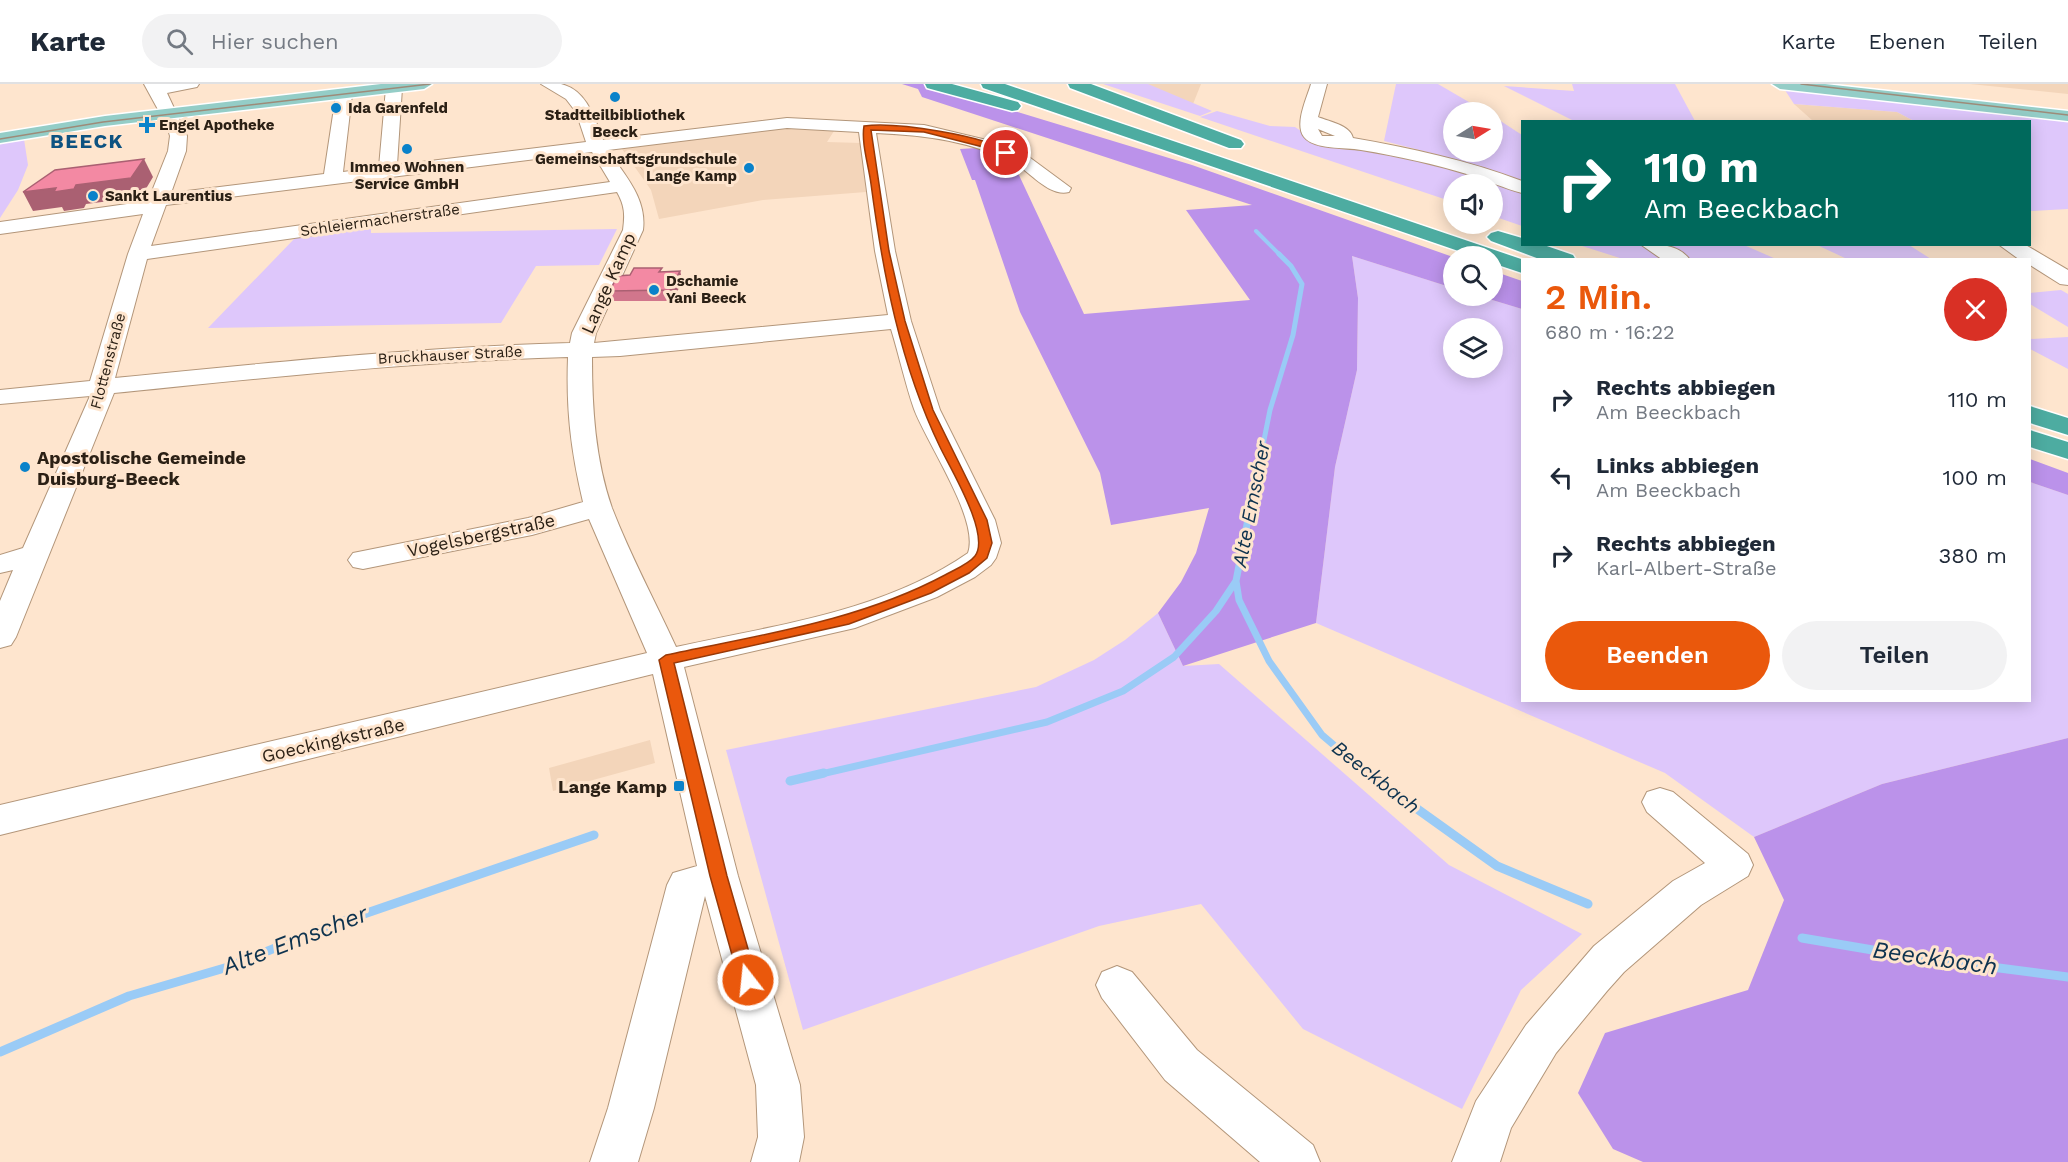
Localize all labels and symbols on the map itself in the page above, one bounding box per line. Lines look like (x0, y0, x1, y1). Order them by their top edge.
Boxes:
marker: Stadtteilbibliothek Beeck (608, 90, 622, 104)
place label: Ida Garenfeld (348, 99, 448, 117)
marker: Ida Garenfeld (329, 101, 343, 115)
north arrow (1443, 102, 1503, 162)
place label: Stadtteilbibliothek Beeck (545, 106, 686, 141)
place label: Engel Apotheke (159, 116, 275, 134)
marker: Engel Apotheke (140, 118, 154, 132)
pin (980, 127, 1031, 178)
district label: BEECK (50, 129, 124, 153)
marker: Immeo Wohnen Service GmbH (400, 142, 414, 156)
place label: Gemeinschaftsgrundschule Lange Kamp (535, 150, 737, 185)
place label: Immeo Wohnen Service GmbH (350, 158, 464, 193)
marker: Gemeinschaftsgrundschule Lange Kamp (742, 161, 756, 175)
place label: Sankt Laurentius (105, 187, 232, 205)
marker: Sankt Laurentius (86, 189, 100, 203)
street label: Schleiermacherstraße (299, 200, 461, 240)
street label: Lange Kamp (576, 229, 640, 337)
place label: Dschamie Yani Beeck (666, 272, 747, 307)
marker: Dschamie Yani Beeck (647, 283, 661, 297)
street label: Flottenstraße (87, 311, 129, 411)
street label: Bruckhauser Straße (377, 342, 523, 368)
water label: Alte Emscher (1227, 438, 1275, 570)
place label: Apostolische Gemeinde Duisburg-Beeck (37, 447, 246, 489)
marker: Apostolische Gemeinde Duisburg-Beeck (18, 460, 32, 474)
street label: Vogelsbergstraße (405, 509, 557, 561)
street label: Goeckingkstraße (260, 713, 406, 767)
water label: Beeckbach (1327, 735, 1425, 819)
place label: Lange Kamp (558, 776, 667, 797)
marker: Lange Kamp (672, 779, 686, 793)
water label: Alte Emscher (218, 899, 373, 981)
water label: Beeckbach (1871, 935, 1999, 981)
position arrow (716, 948, 780, 1012)

